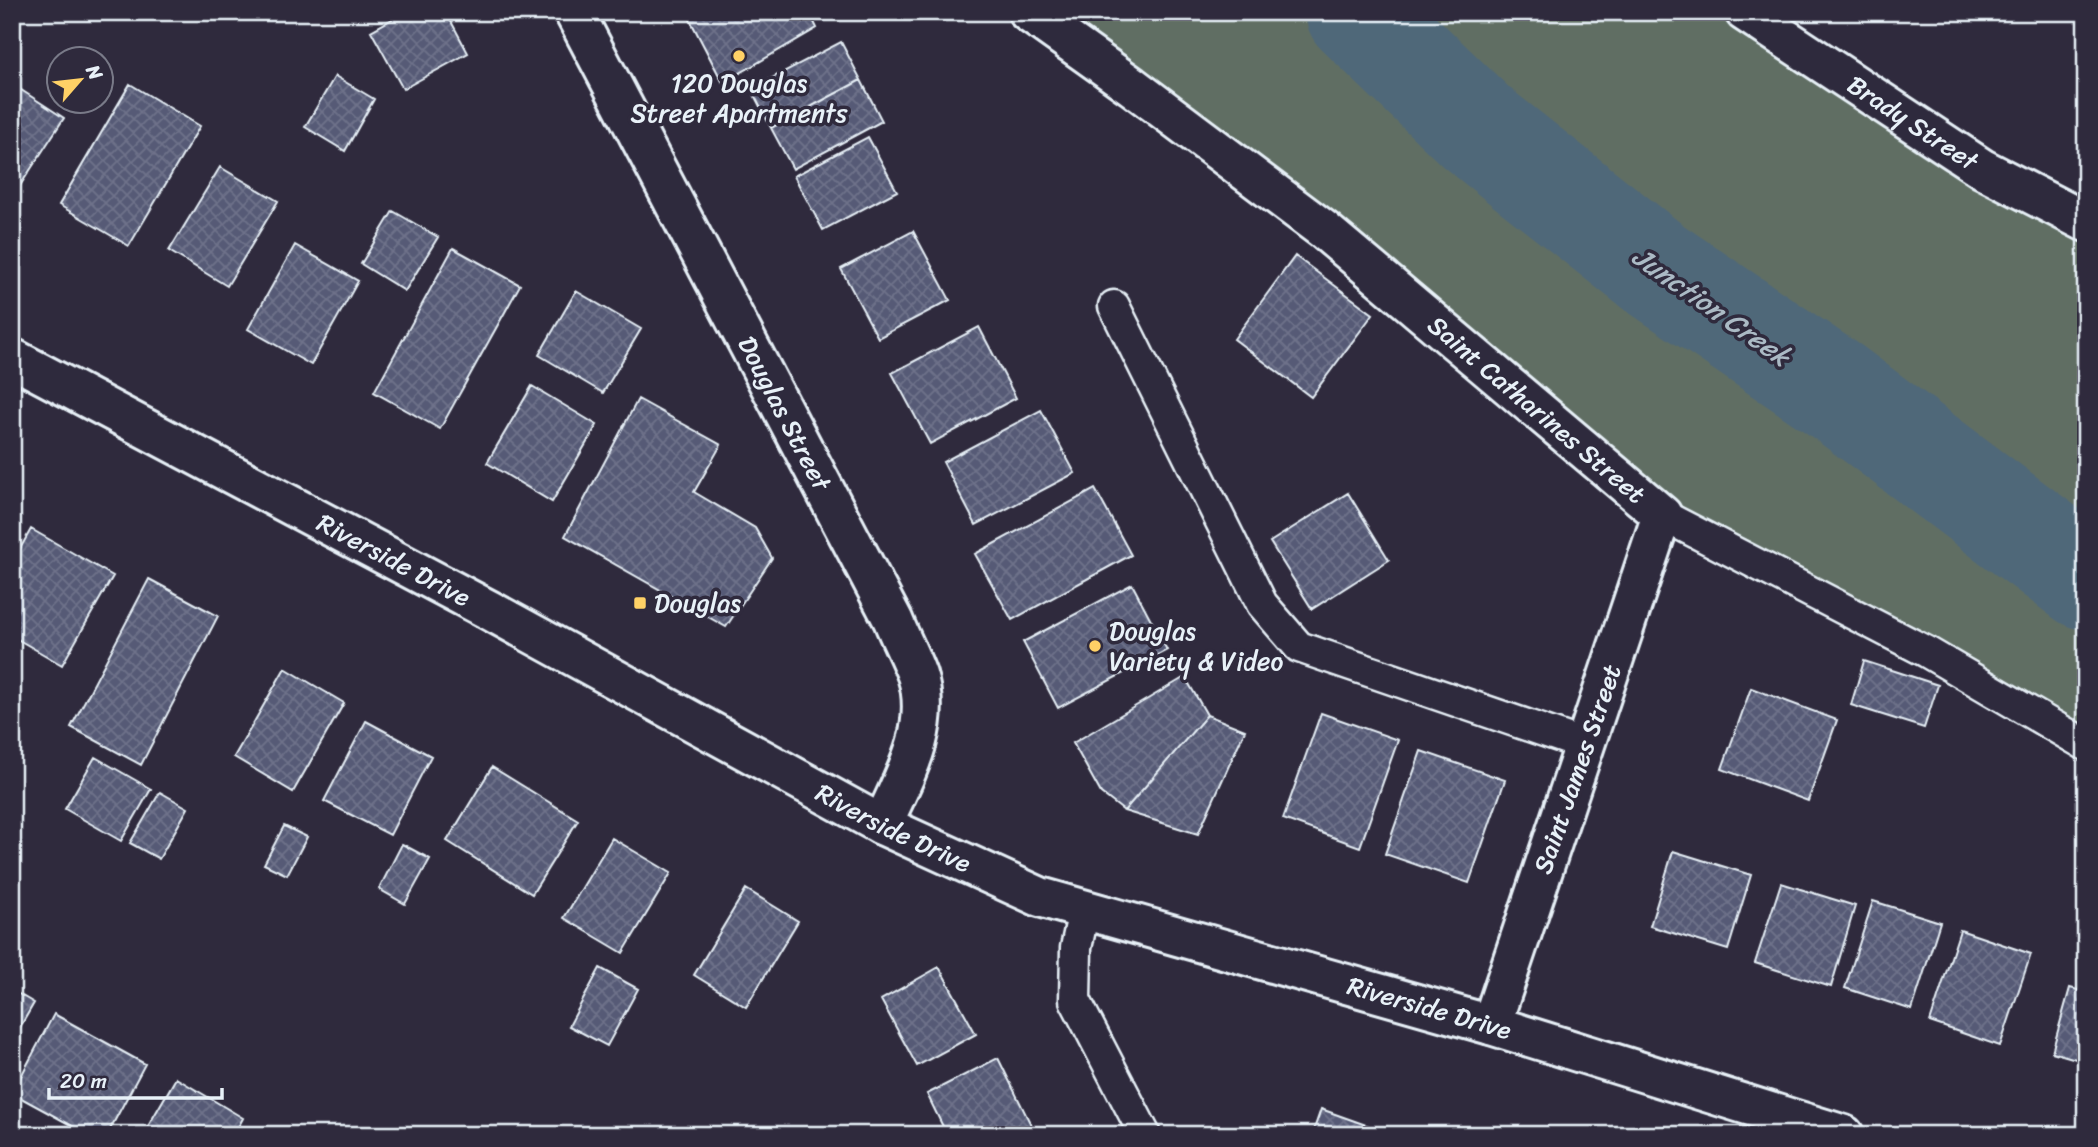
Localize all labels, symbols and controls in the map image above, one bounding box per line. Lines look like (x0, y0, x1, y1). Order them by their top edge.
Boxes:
north arrow (46, 46, 116, 116)
marker: 120 Douglas Street Apartments (731, 48, 747, 64)
text: N (76, 58, 113, 87)
place label: 120 Douglas Street Apartments (630, 60, 849, 136)
street label: Brady Street (1838, 62, 1989, 184)
water label: Junction Creek (1622, 233, 1803, 381)
street label: Saint Catharines Street (1417, 303, 1657, 516)
street label: Douglas Street (725, 327, 845, 500)
street label: Riverside Drive (309, 500, 480, 620)
place label: Douglas (654, 580, 741, 626)
marker: Douglas (632, 595, 648, 611)
place label: Douglas Variety & Video (1109, 608, 1283, 684)
marker: Douglas Variety & Video (1087, 638, 1103, 654)
street label: Saint James Street (1520, 658, 1634, 880)
street label: Riverside Drive (807, 770, 979, 886)
street label: Riverside Drive (1342, 962, 1518, 1053)
scale bar (49, 1056, 222, 1100)
text: 20 m (60, 1062, 107, 1100)

